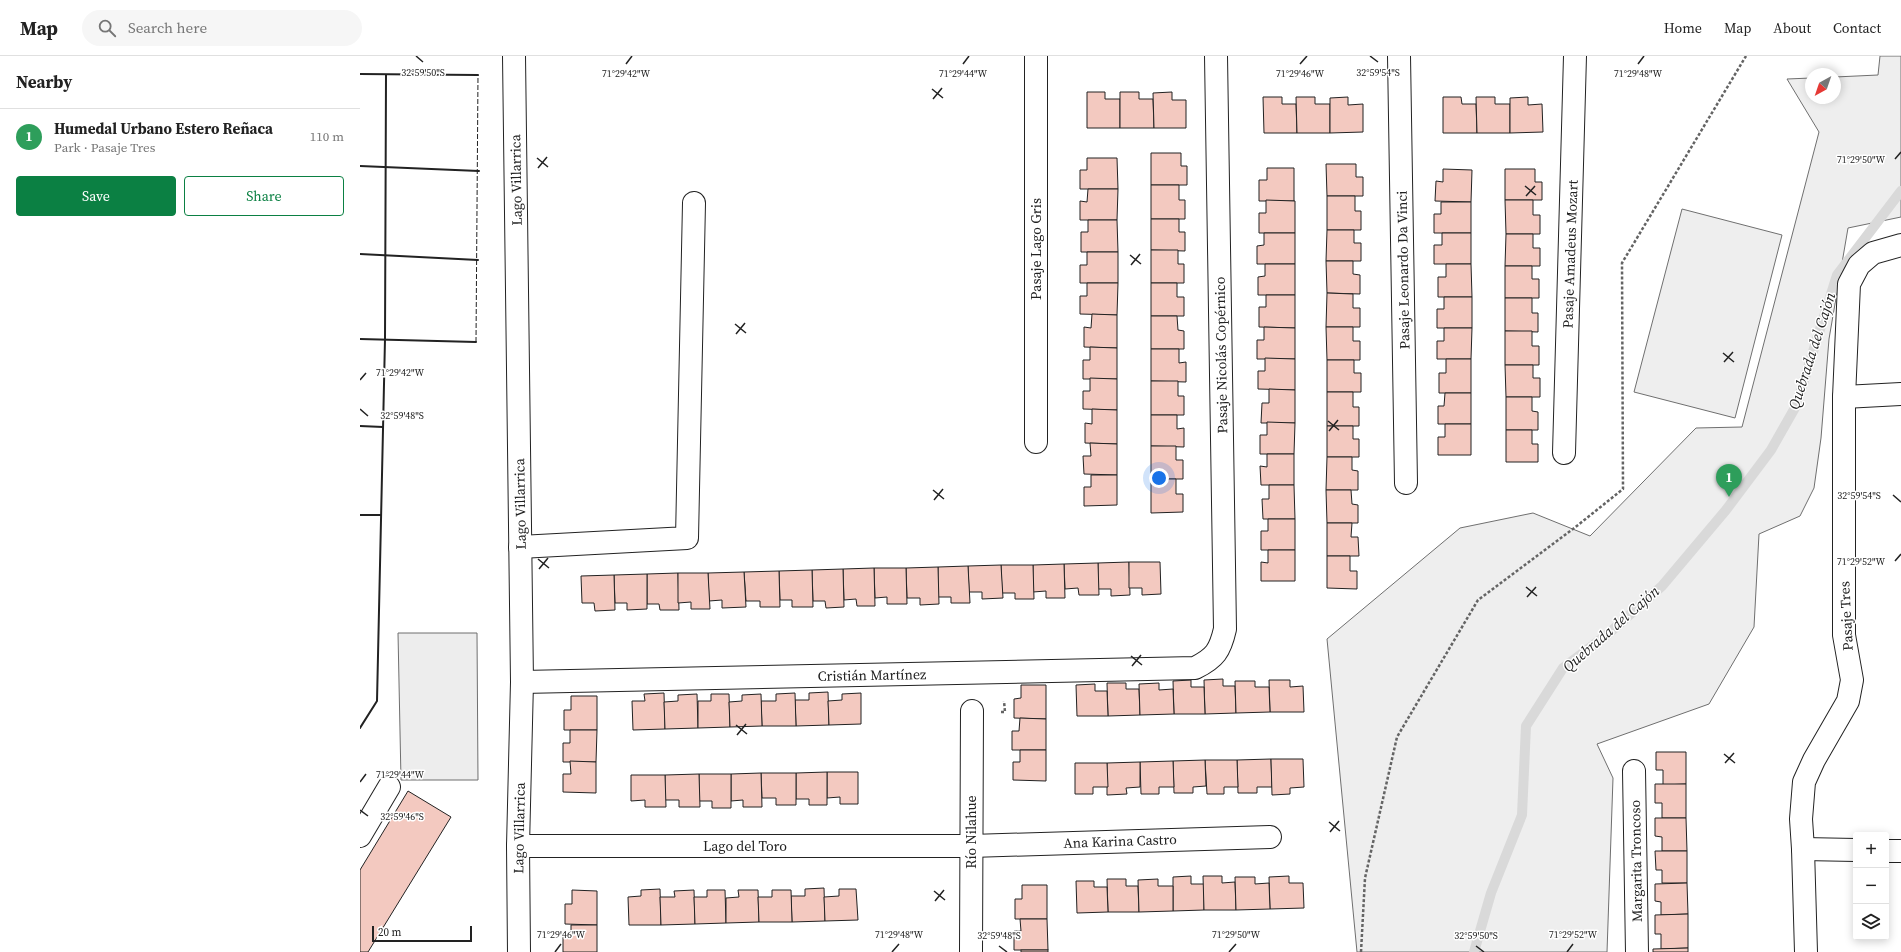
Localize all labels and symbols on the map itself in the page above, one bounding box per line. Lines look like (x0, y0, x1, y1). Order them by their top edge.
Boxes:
text: 32°59'50"S (401, 66, 445, 79)
text: 32°59'54"S (1356, 66, 1400, 79)
text: 71°29'42"W (602, 67, 651, 80)
text: 71°29'44"W (939, 67, 988, 80)
text: 71°29'46"W (1276, 67, 1325, 80)
text: 71°29'48"W (1614, 67, 1663, 80)
north arrow (1805, 68, 1841, 104)
street label: Lago Villarrica (505, 133, 527, 226)
text: 71°29'50"W (1837, 153, 1886, 166)
street label: Pasaje Amadeus Mozart (1557, 179, 1583, 329)
street label: Pasaje Leonardo Da Vinci (1392, 190, 1414, 350)
street label: Pasaje Lago Gris (1026, 198, 1046, 300)
street label: Pasaje Nicolás Copérnico (1210, 276, 1232, 434)
water label: Quebrada del Cajón (1783, 289, 1841, 412)
text: 71°29'42"W (376, 366, 425, 379)
text: 32°59'48"S (380, 409, 424, 422)
street label: Lago Villarrica (509, 457, 531, 550)
pin: 1 (1716, 464, 1742, 497)
your location (1149, 468, 1169, 488)
text: 32°59'54"S (1837, 489, 1881, 502)
text: 71°29'52"W (1837, 555, 1886, 568)
water label: Quebrada del Cajón (1558, 580, 1664, 677)
street label: Pasaje Tres (1834, 581, 1858, 651)
street label: Cristián Martínez (817, 664, 927, 686)
text: 71°29'44"W (376, 768, 425, 781)
street label: Lago Villarrica (508, 781, 530, 874)
street label: Río Nilahue (961, 795, 981, 869)
street label: Margarita Troncoso (1625, 799, 1647, 922)
text: 32°59'46"S (380, 810, 424, 823)
street label: Ana Karina Castro (1063, 829, 1177, 853)
street label: Lago del Toro (703, 836, 787, 856)
scale bar (372, 924, 472, 943)
text: 71°29'46"W (537, 928, 586, 941)
text: 71°29'48"W (875, 928, 924, 941)
text: 71°29'50"W (1212, 928, 1261, 941)
text: 71°29'52"W (1549, 928, 1598, 941)
text: 32°59'48"S (977, 929, 1021, 942)
text: 32°59'50"S (1454, 929, 1498, 942)

